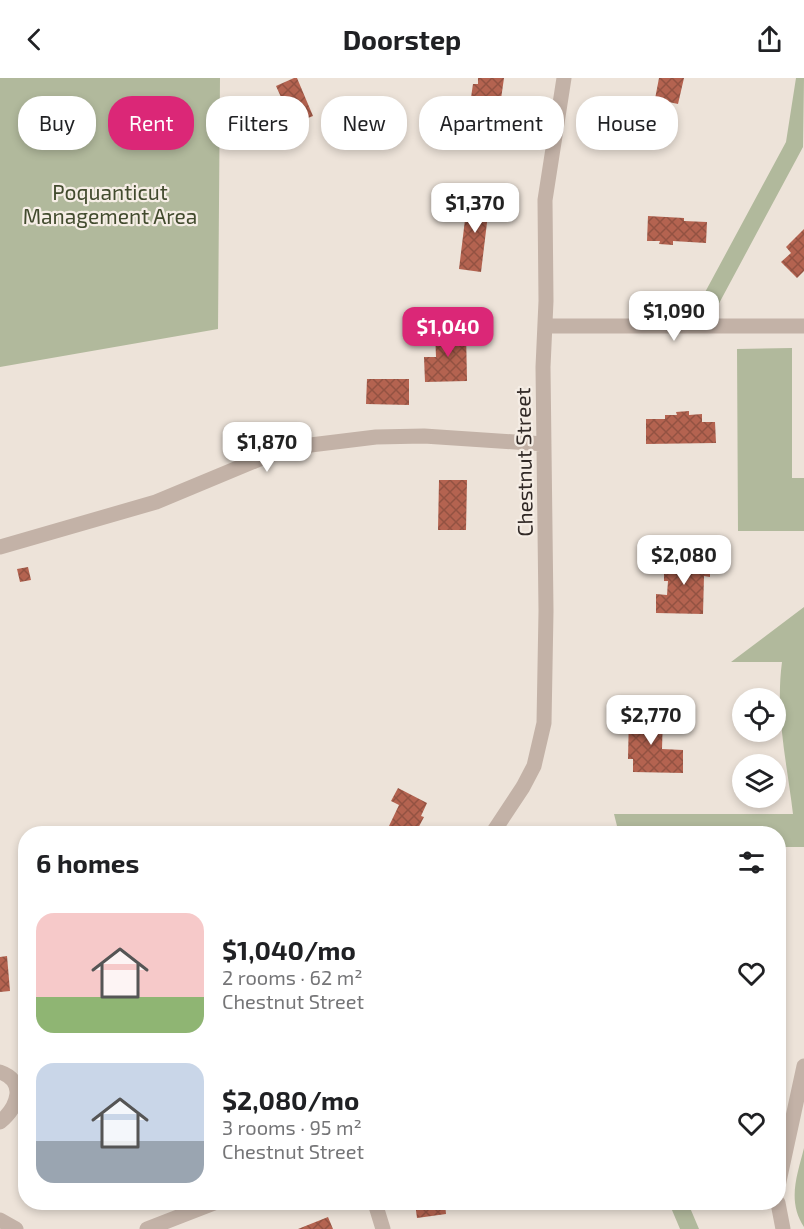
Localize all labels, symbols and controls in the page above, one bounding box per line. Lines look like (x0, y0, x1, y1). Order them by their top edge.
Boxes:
icon: back (18, 23, 51, 56)
text: Doorstep (343, 23, 461, 55)
icon: share (753, 23, 786, 56)
chip: Buy (18, 96, 96, 150)
chip: Rent (108, 96, 194, 150)
chip: Filters (206, 96, 309, 150)
chip: New (321, 96, 407, 150)
chip: Apartment (419, 96, 564, 150)
chip: House (576, 96, 678, 150)
park label: Poquanticut Management Area (23, 179, 197, 228)
pin: $1,370 (426, 183, 524, 234)
text: $1,370 (445, 190, 505, 214)
pin: $1,090 (625, 291, 723, 342)
text: $1,090 (643, 298, 705, 322)
pin: $1,040 (399, 307, 497, 358)
text: $1,040 (416, 314, 480, 338)
street label: Chestnut Street (509, 387, 537, 537)
pin: $1,870 (218, 422, 316, 473)
text: $1,870 (237, 429, 297, 453)
pin: $2,080 (635, 535, 733, 586)
text: $2,080 (651, 542, 717, 566)
map controls (732, 688, 786, 808)
button: locate (732, 688, 786, 742)
pin: $2,770 (602, 695, 700, 746)
text: $2,770 (620, 702, 682, 726)
button: layers (732, 754, 786, 808)
icon: filters (735, 846, 768, 879)
text: 6 homes (36, 847, 139, 878)
text: $1,040/mo (222, 934, 356, 965)
icon: home (84, 937, 156, 1009)
icon: heart (735, 957, 768, 990)
text: 2 rooms · 62 m² (222, 965, 362, 989)
text: Chestnut Street (222, 989, 364, 1013)
text: $2,080/mo (222, 1084, 359, 1115)
icon: home (84, 1087, 156, 1159)
icon: heart (735, 1107, 768, 1140)
text: 3 rooms · 95 m² (222, 1115, 362, 1139)
text: Chestnut Street (222, 1139, 364, 1163)

